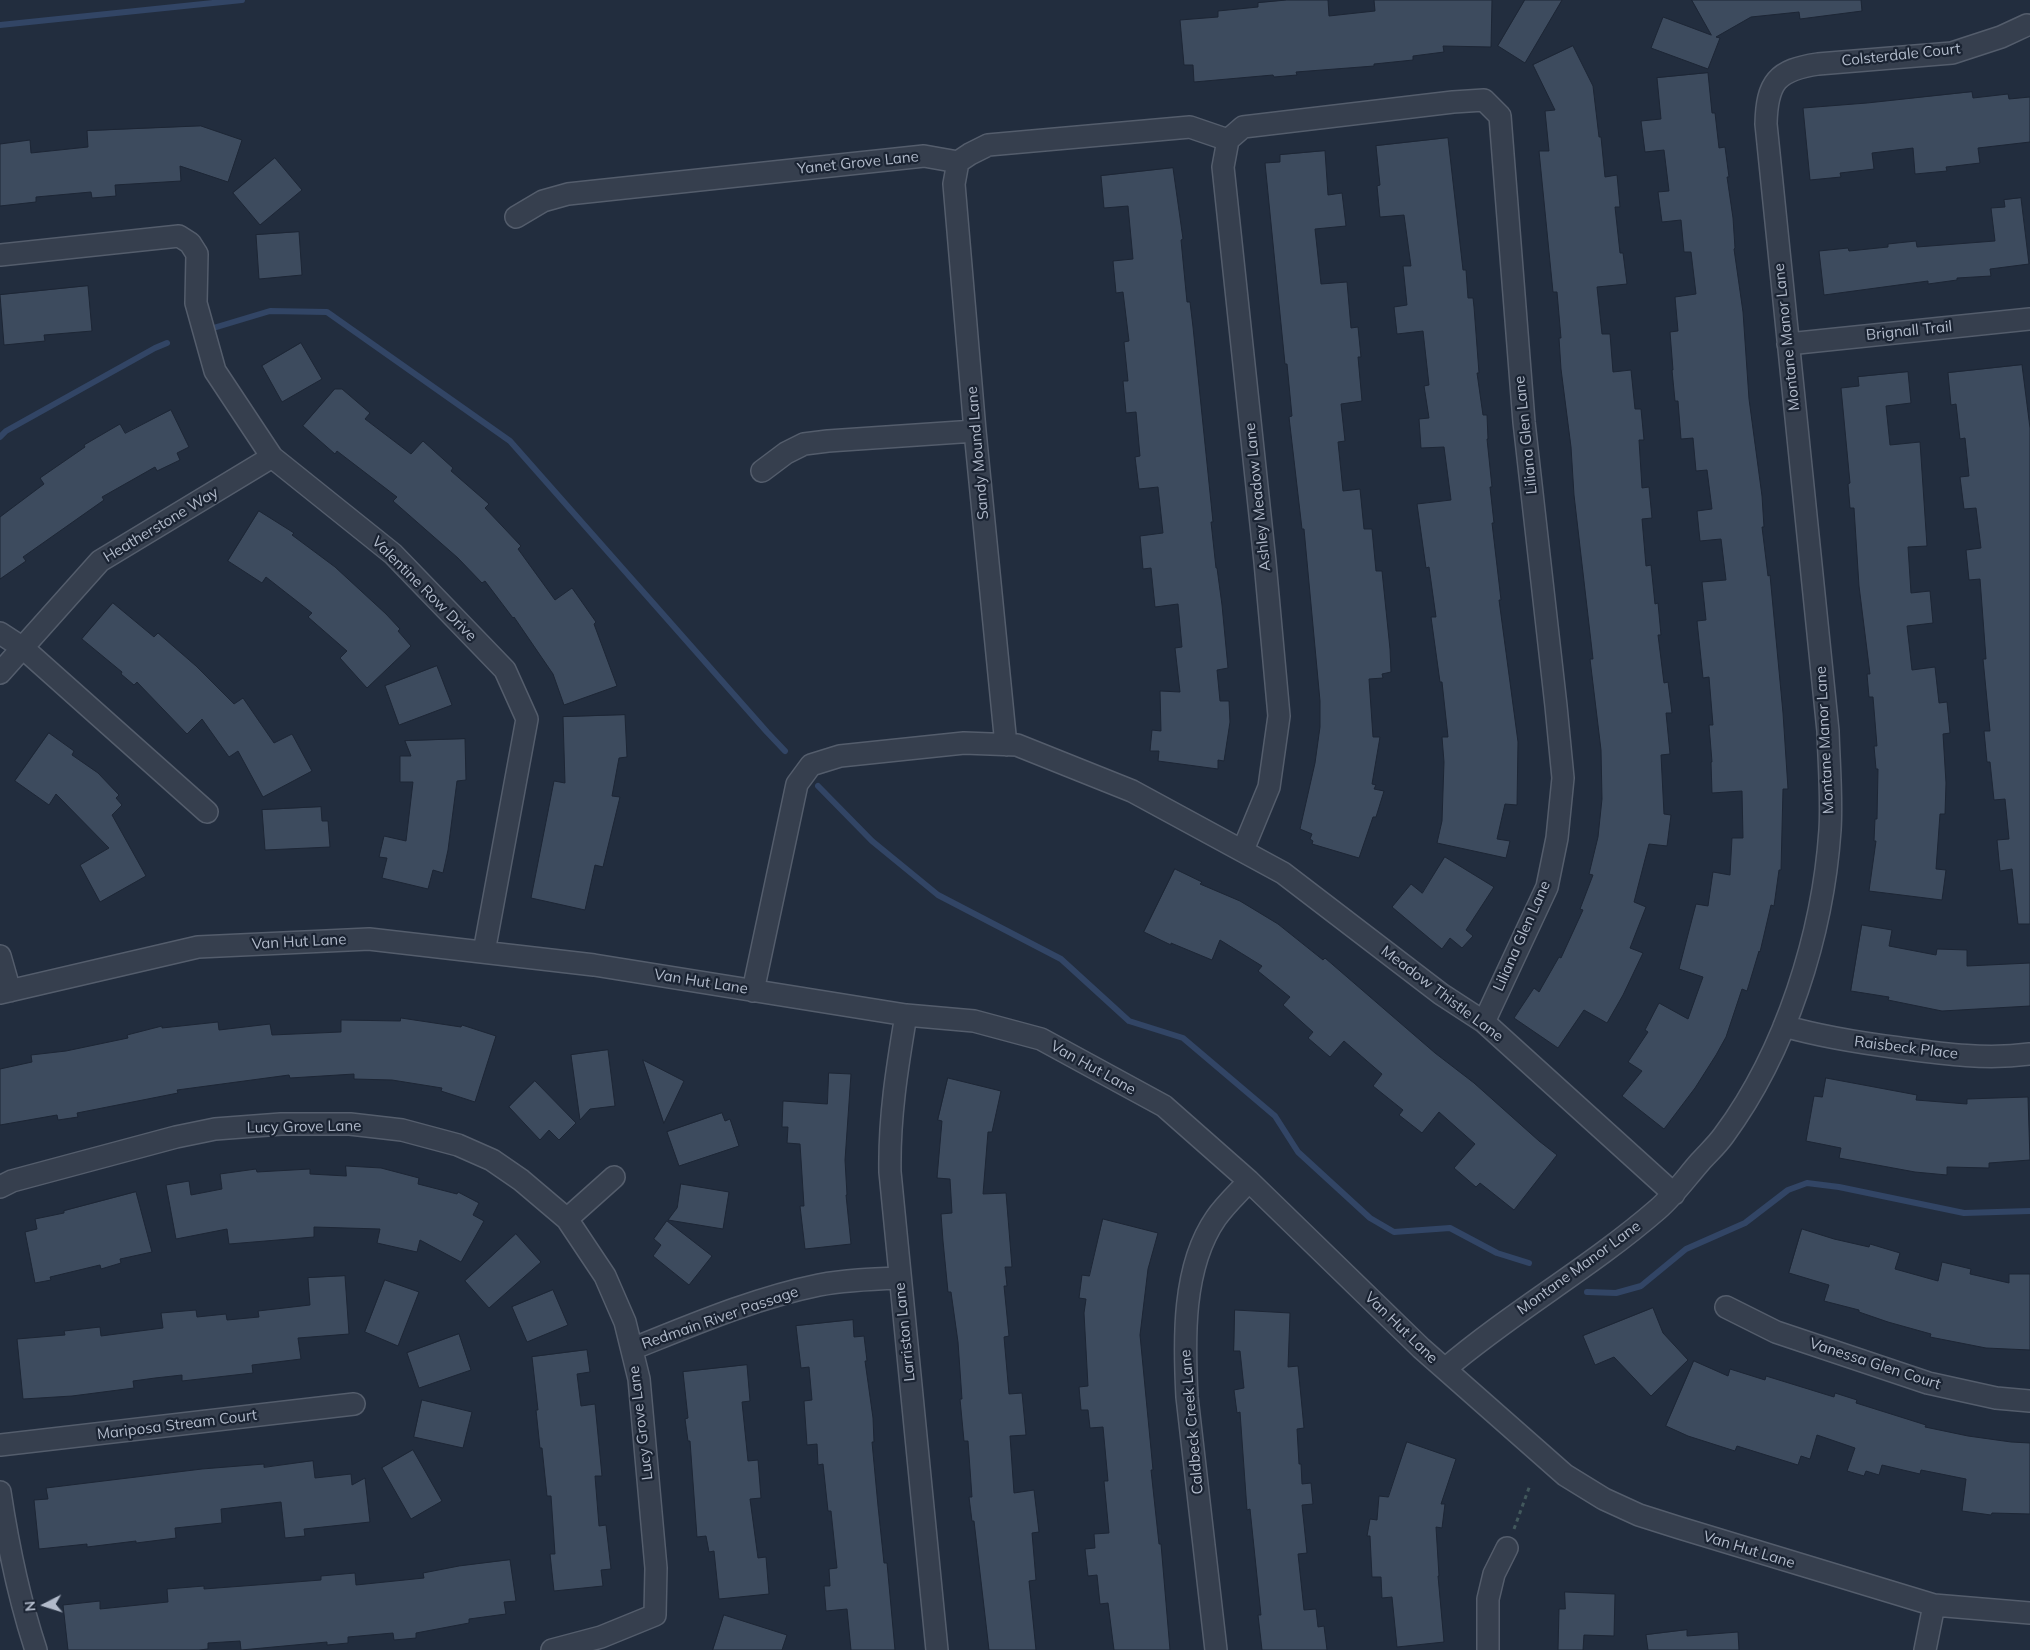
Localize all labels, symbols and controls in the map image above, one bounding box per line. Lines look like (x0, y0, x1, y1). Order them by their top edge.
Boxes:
street label: Colsterdale Court (1841, 40, 1961, 70)
street label: Yanet Grove Lane (796, 148, 920, 178)
street label: Montane Manor Lane (1770, 262, 1804, 412)
street label: Brignall Trail (1865, 318, 1953, 344)
street label: Liliana Glen Lane (1511, 375, 1541, 495)
street label: Sandy Mound Lane (963, 386, 993, 520)
street label: Ashley Meadow Lane (1241, 422, 1275, 572)
street label: Heatherstone Way (100, 484, 222, 566)
street label: Valentine Row Drive (368, 533, 480, 645)
street label: Montane Manor Lane (1812, 666, 1838, 814)
street label: Liliana Glen Lane (1490, 878, 1554, 994)
street label: Van Hut Lane (251, 931, 347, 953)
street label: Meadow Thistle Lane (1377, 942, 1507, 1046)
street label: Van Hut Lane (653, 966, 749, 998)
street label: Raisbeck Place (1853, 1033, 1959, 1063)
street label: Van Hut Lane (1047, 1037, 1139, 1099)
street label: Lucy Grove Lane (246, 1117, 362, 1137)
street label: Montane Manor Lane (1514, 1217, 1644, 1319)
street label: Larriston Lane (891, 1282, 919, 1382)
street label: Redmain River Passage (639, 1283, 801, 1353)
street label: Van Hut Lane (1361, 1289, 1441, 1367)
street label: Vanessa Glen Court (1807, 1334, 1943, 1394)
street label: Caldbeck Creek Lane (1177, 1349, 1207, 1495)
street label: Lucy Grove Lane (625, 1365, 657, 1481)
street label: Mariposa Stream Court (96, 1406, 258, 1444)
street label: Van Hut Lane (1701, 1528, 1797, 1572)
north arrow (20, 1580, 70, 1630)
text: N (21, 1600, 39, 1612)

